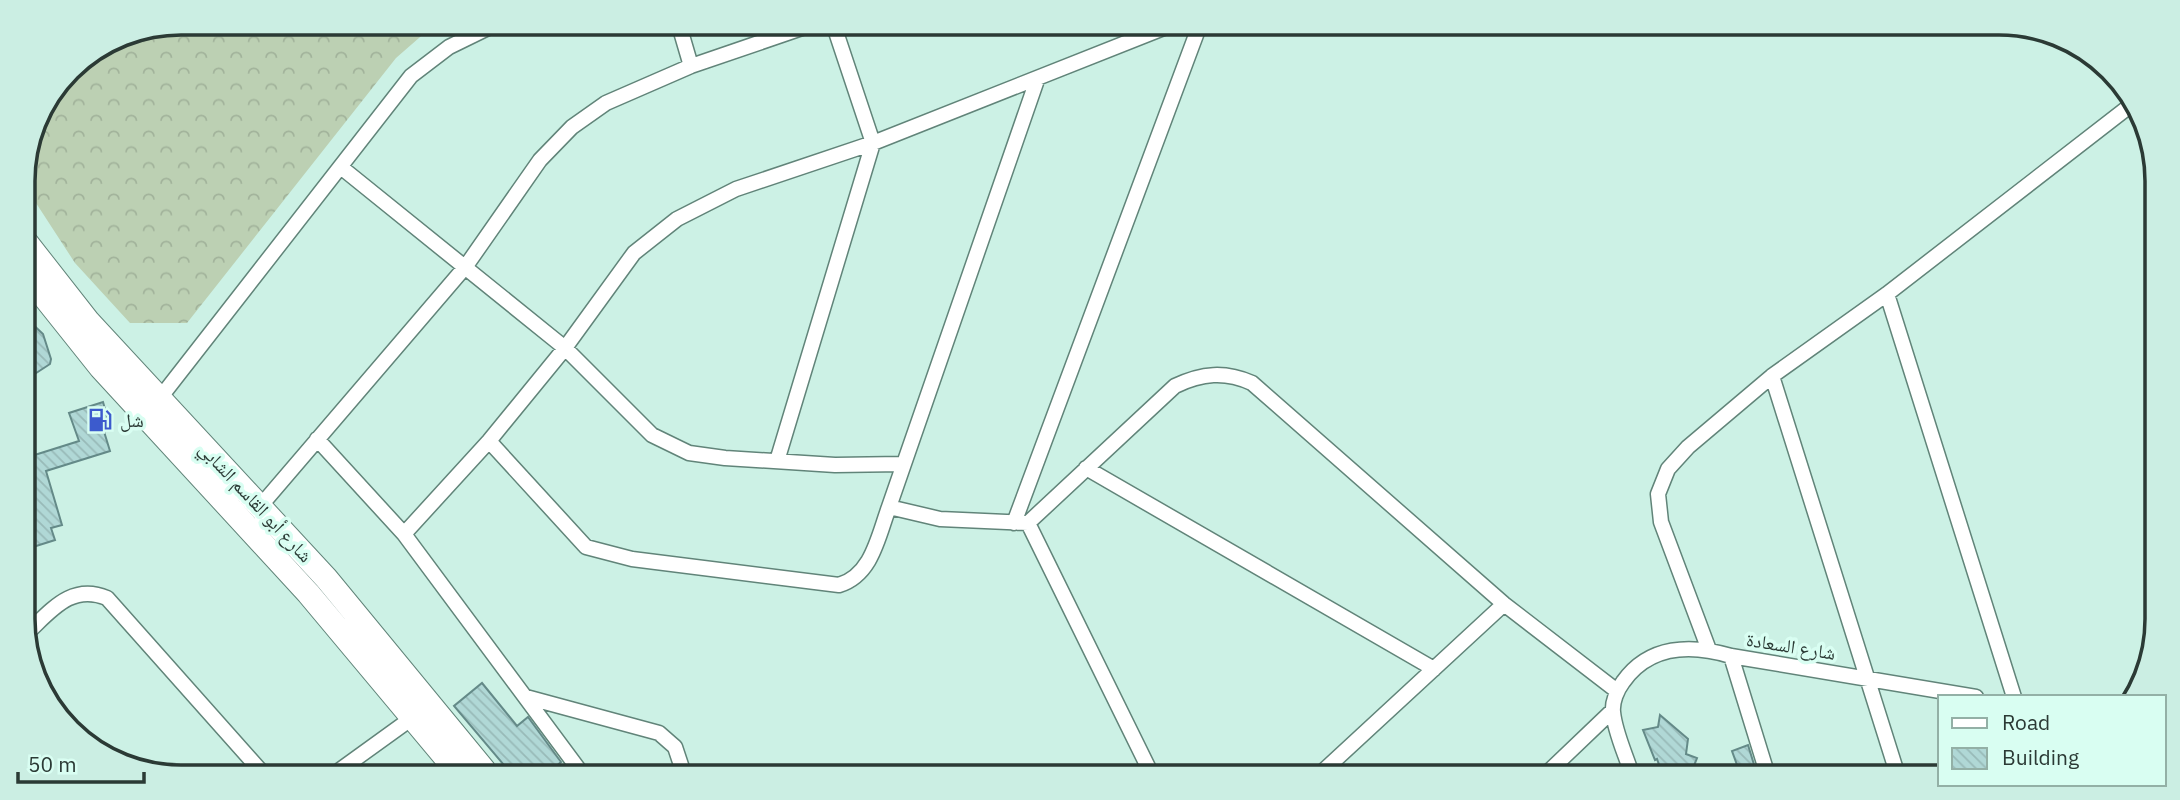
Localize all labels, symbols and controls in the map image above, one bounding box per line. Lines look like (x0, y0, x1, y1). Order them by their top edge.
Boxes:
fuel station icon: شل (86, 406, 114, 434)
place label: شل (120, 408, 144, 432)
street label: شارع أبو القاسم الشابي (191, 437, 318, 570)
street label: شارع السعادة (1745, 627, 1837, 665)
legend (1938, 695, 2166, 786)
text: Road (2002, 708, 2050, 736)
scale bar (18, 740, 144, 784)
text: Building (2002, 743, 2079, 771)
text: 50 m (28, 750, 77, 778)

